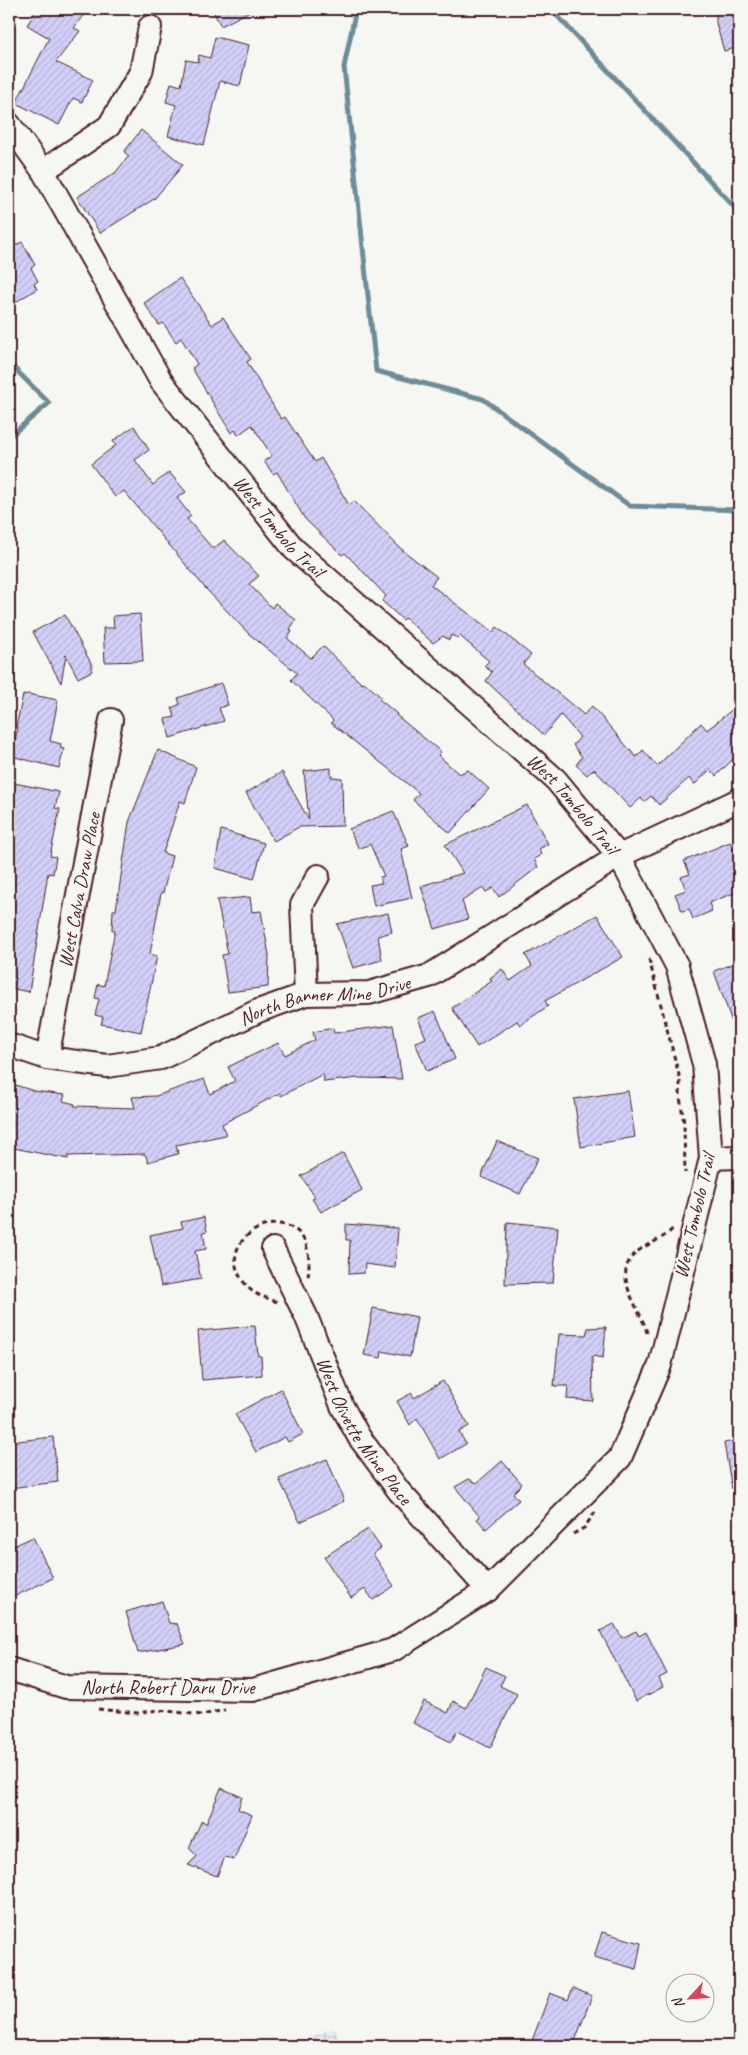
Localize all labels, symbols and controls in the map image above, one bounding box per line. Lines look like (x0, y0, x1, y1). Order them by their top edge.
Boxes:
street label: West Tombolo Trail (228, 471, 332, 585)
street label: West Tombolo Trail (521, 748, 626, 862)
street label: West Calva Draw Place (52, 809, 106, 970)
street label: North Banner Mine Drive (235, 970, 414, 1031)
street label: West Tombolo Trail (668, 1148, 722, 1281)
street label: West Olivette Mine Place (311, 1354, 418, 1511)
street label: North Robert Daru Drive (81, 1675, 256, 1700)
north arrow (666, 1972, 716, 2022)
text: N (668, 1994, 688, 2011)

